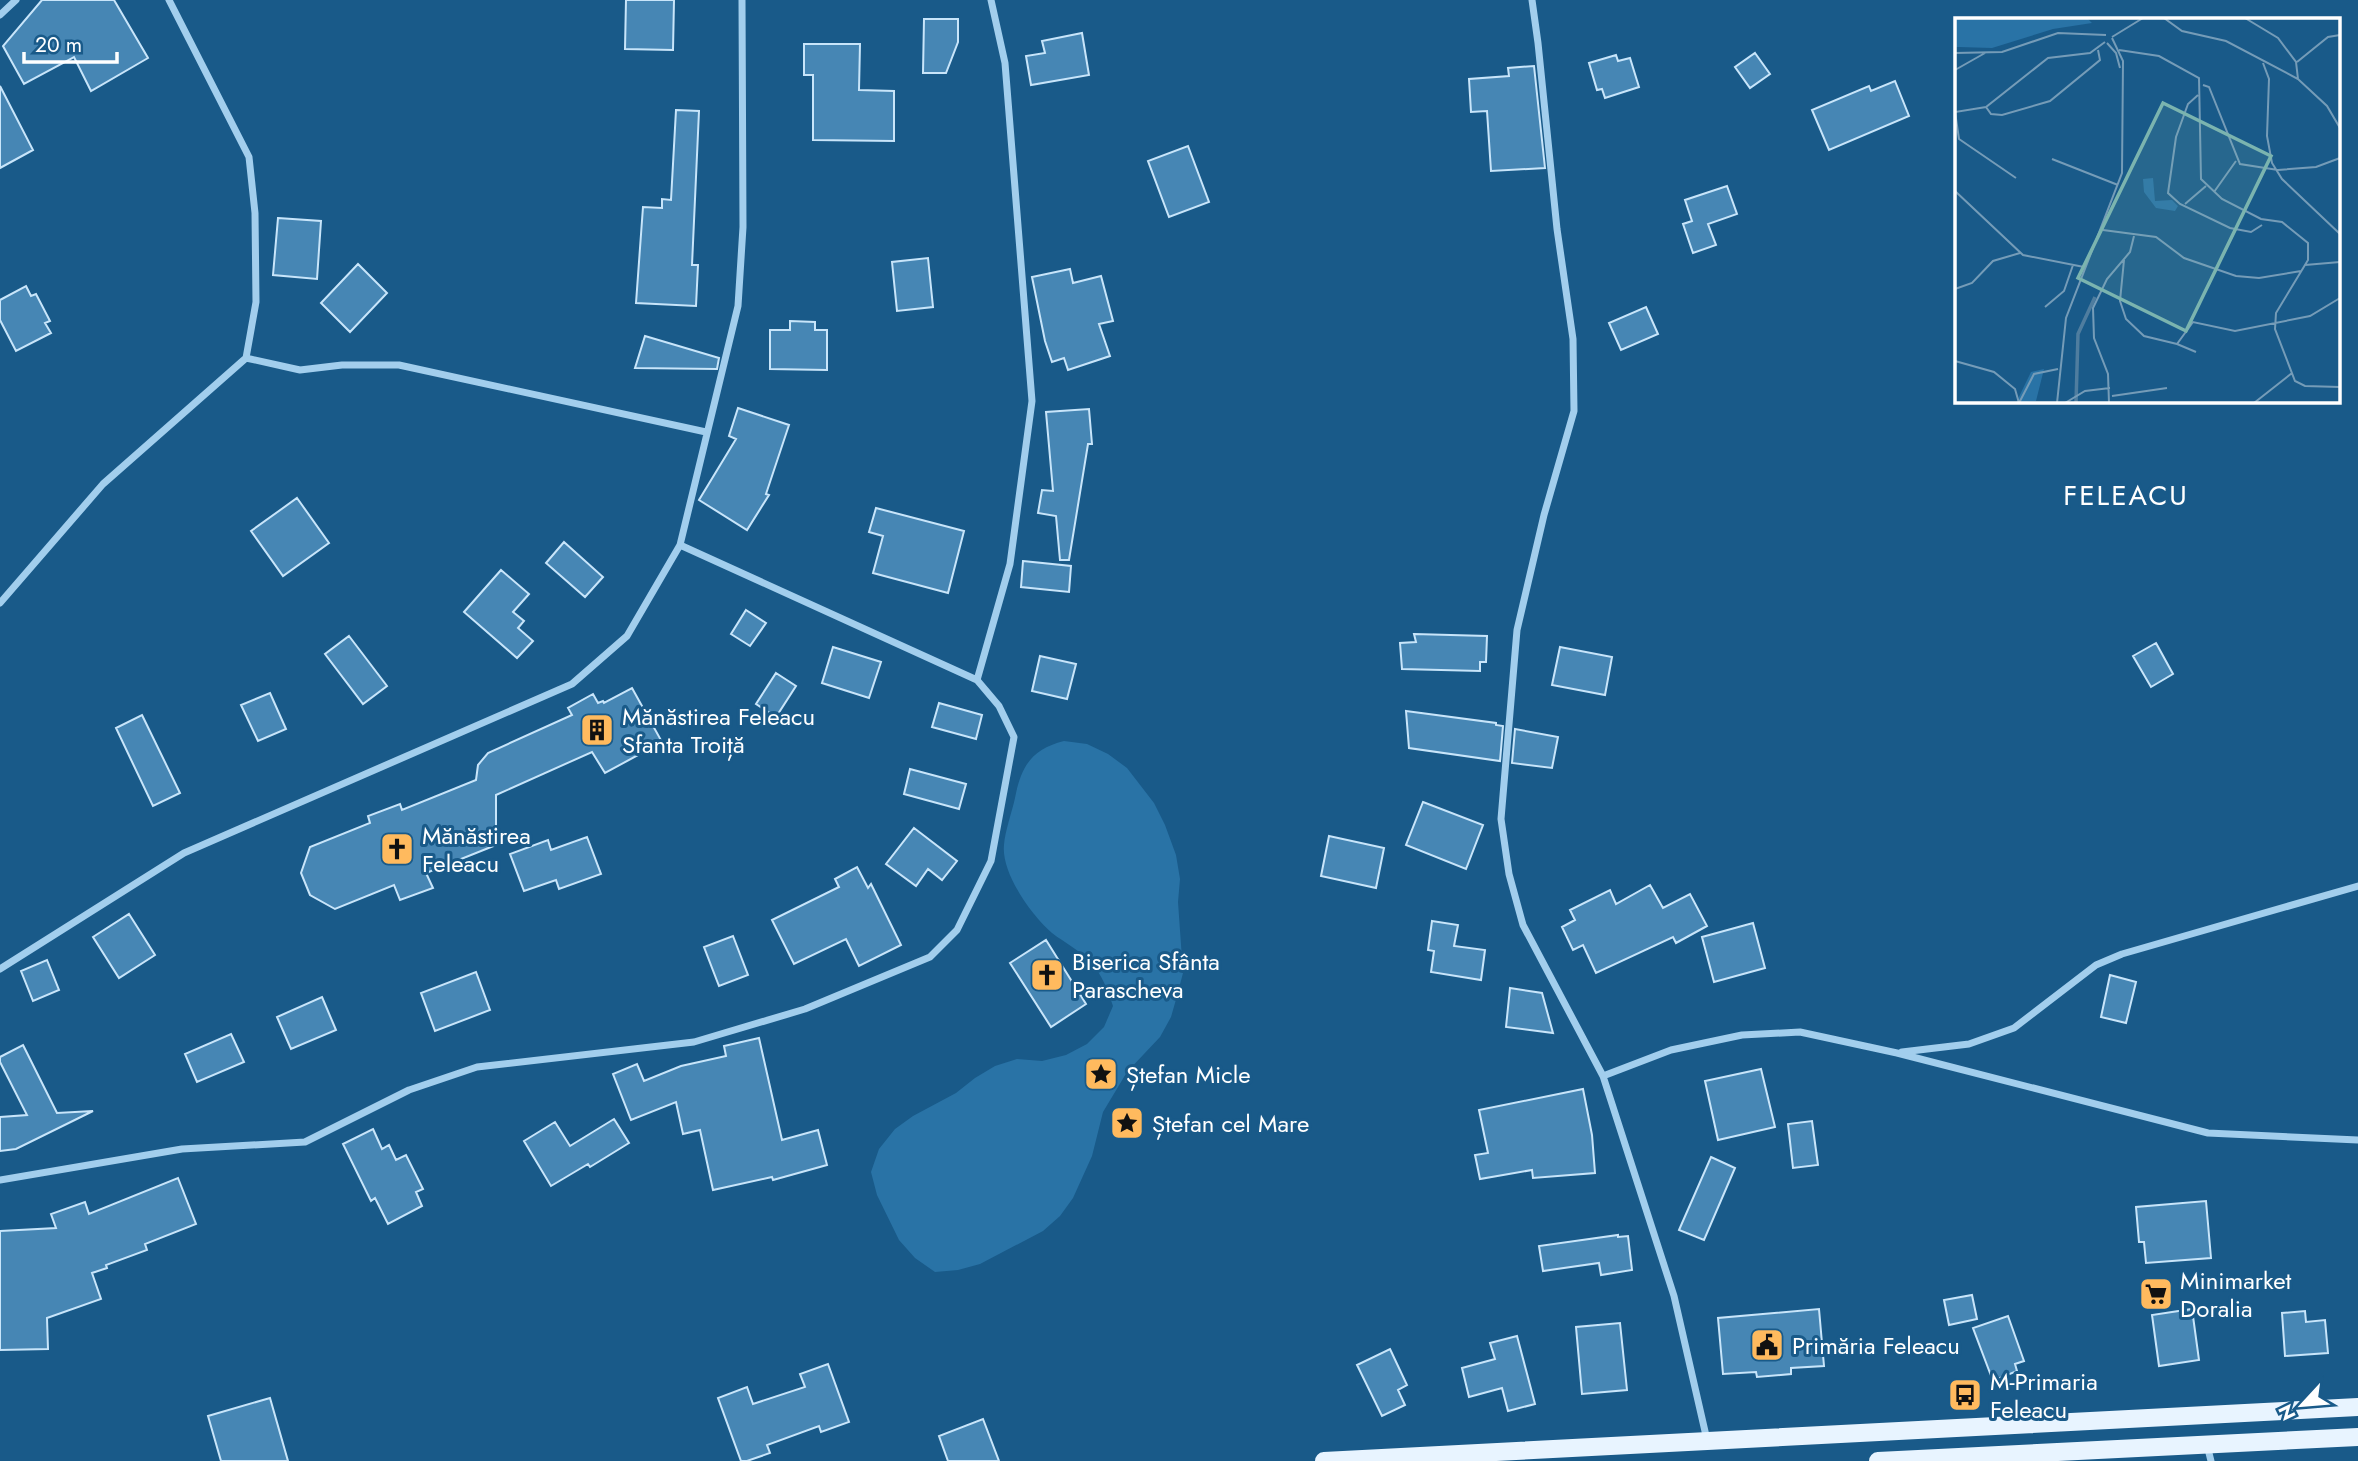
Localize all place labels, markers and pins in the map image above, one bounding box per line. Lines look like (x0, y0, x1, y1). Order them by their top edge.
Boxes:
place label: Mănăstirea Feleacu Sfanta Troiță (622, 699, 815, 762)
building icon: Mănăstirea Feleacu Sfanta Troiță (578, 711, 616, 749)
place label: Mănăstirea Feleacu (422, 818, 531, 881)
church icon: Mănăstirea Feleacu (378, 830, 416, 868)
place label: Biserica Sfânta Parascheva (1072, 944, 1220, 1007)
church icon: Biserica Sfânta Parascheva (1028, 956, 1066, 994)
place icon: Ștefan Micle (1082, 1055, 1120, 1093)
place label: Ștefan Micle (1126, 1057, 1251, 1092)
place icon: Ștefan cel Mare (1108, 1104, 1146, 1142)
place label: Ștefan cel Mare (1152, 1106, 1309, 1141)
place label: Minimarket Doralia (2180, 1263, 2292, 1326)
supermarket icon: Minimarket Doralia (2137, 1275, 2175, 1313)
public building icon: Primăria Feleacu (1748, 1326, 1786, 1364)
place label: Primăria Feleacu (1792, 1328, 1960, 1363)
place label: M-Primaria Feleacu (1990, 1364, 2098, 1427)
bus stop icon: M-Primaria Feleacu (1946, 1376, 1984, 1414)

